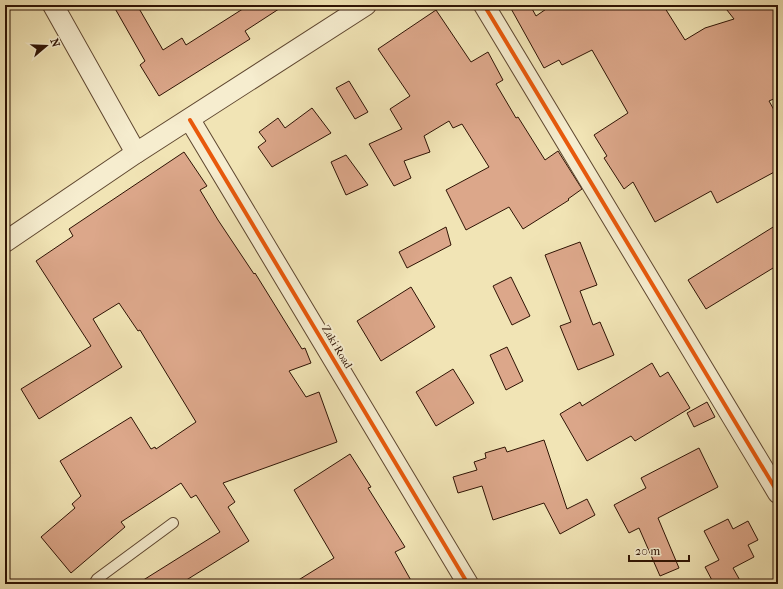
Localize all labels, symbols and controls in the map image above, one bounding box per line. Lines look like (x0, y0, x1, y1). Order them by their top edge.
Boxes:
north arrow (26, 26, 66, 66)
text: N (47, 37, 63, 50)
street label: Zaki Road (319, 323, 356, 372)
scale bar (629, 537, 689, 563)
text: 20 m (635, 544, 660, 558)

